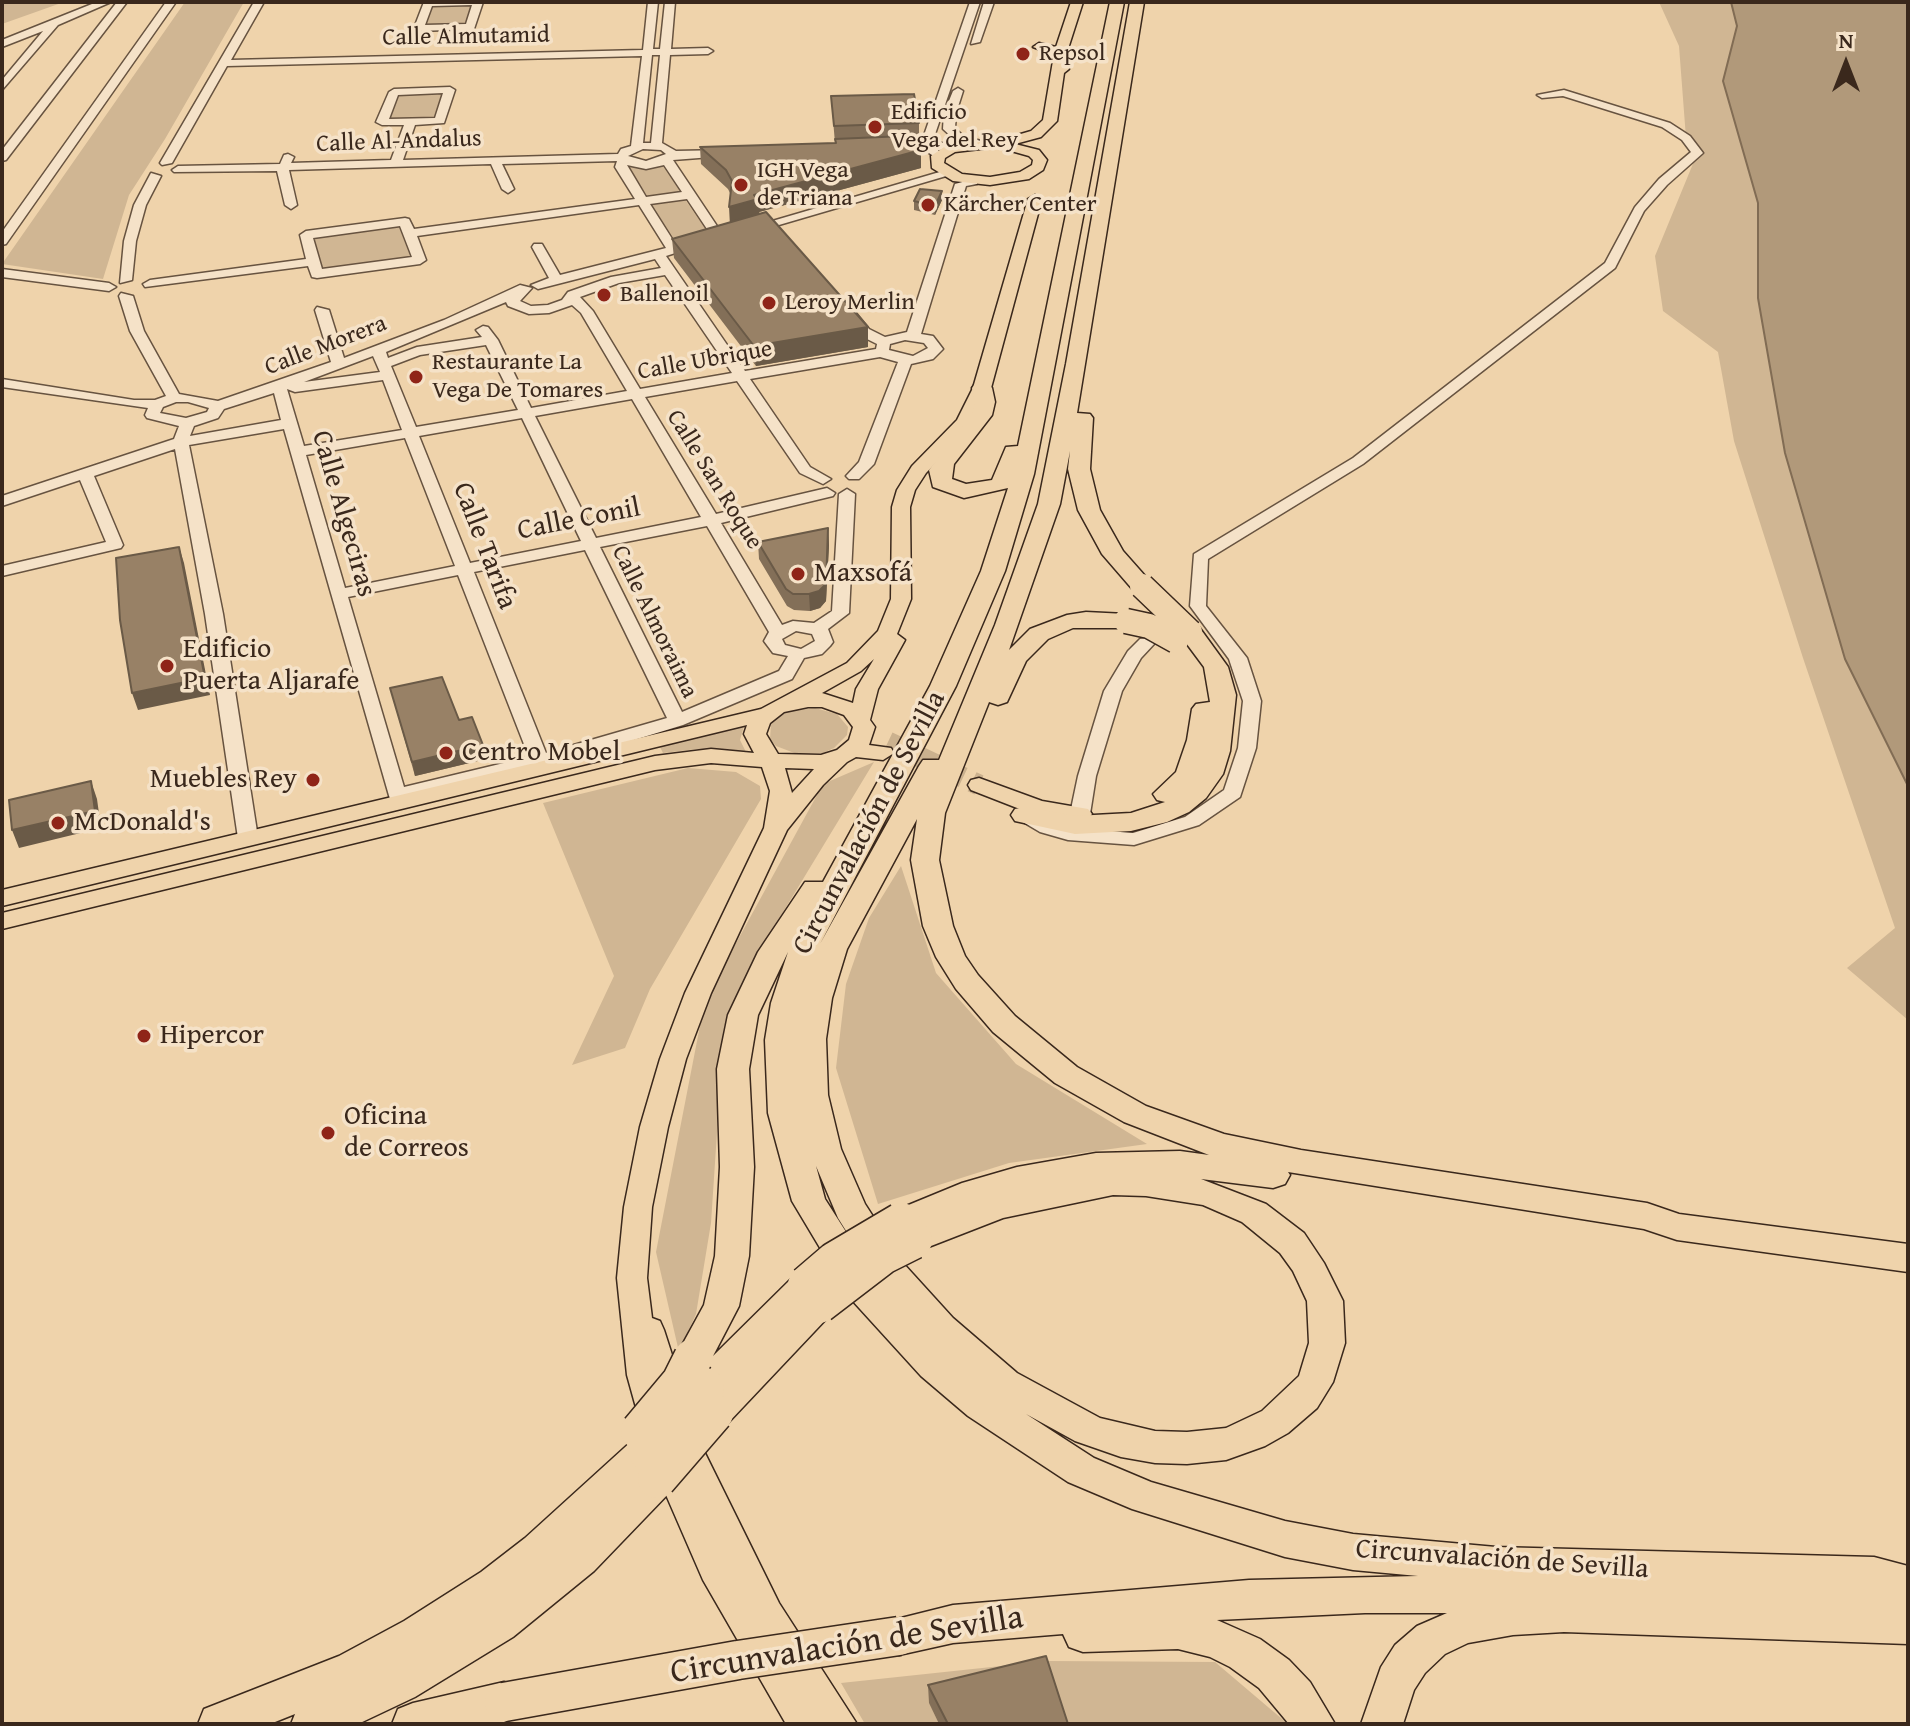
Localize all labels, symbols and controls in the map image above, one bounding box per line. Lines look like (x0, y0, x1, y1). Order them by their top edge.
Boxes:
street label: Calle Almutamid (382, 21, 550, 53)
north arrow (1806, 24, 1886, 104)
text: N (1839, 24, 1853, 56)
place label: Repsol (1039, 40, 1106, 68)
marker: Repsol (1014, 45, 1032, 63)
place label: Edificio Vega del Rey (891, 99, 1018, 155)
marker: Edificio Vega del Rey (866, 118, 884, 136)
street label: Calle Al-Andalus (316, 125, 482, 159)
place label: IGH Vega de Triana (757, 157, 853, 213)
marker: IGH Vega de Triana (732, 176, 750, 194)
place label: Kärcher Center (944, 191, 1097, 219)
marker: Kärcher Center (919, 196, 937, 214)
place label: Ballenoil (620, 281, 709, 309)
marker: Ballenoil (595, 286, 613, 304)
place label: Leroy Merlin (785, 289, 915, 317)
marker: Leroy Merlin (760, 294, 778, 312)
street label: Calle Morera (261, 310, 391, 382)
street label: Calle Ubrique (635, 335, 775, 387)
place label: Restaurante La Vega De Tomares (432, 349, 603, 405)
marker: Restaurante La Vega De Tomares (407, 368, 425, 386)
street label: Calle San Roque (660, 405, 768, 555)
street label: Calle Algeciras (303, 427, 383, 601)
street label: Calle Tarifa (444, 478, 524, 614)
street label: Calle Conil (515, 492, 643, 548)
street label: Calle Almoraima (605, 541, 703, 703)
place label: Maxsofá (814, 557, 912, 591)
marker: Maxsofá (789, 565, 807, 583)
place label: Edificio Puerta Aljarafe (183, 633, 359, 699)
marker: Edificio Puerta Aljarafe (158, 657, 176, 675)
street label: Circunvalación de Sevilla (786, 686, 954, 960)
place label: Centro Mobel (462, 736, 620, 770)
marker: Centro Mobel (437, 744, 455, 762)
place label: Muebles Rey (150, 763, 297, 797)
marker: Muebles Rey (304, 771, 322, 789)
place label: McDonald's (74, 806, 211, 840)
marker: McDonald's (49, 814, 67, 832)
place label: Hipercor (160, 1019, 264, 1053)
marker: Hipercor (135, 1027, 153, 1045)
place label: Oficina de Correos (344, 1100, 469, 1166)
marker: Oficina de Correos (319, 1124, 337, 1142)
street label: Circunvalación de Sevilla (1354, 1533, 1650, 1587)
street label: Circunvalación de Sevilla (668, 1598, 1026, 1694)

